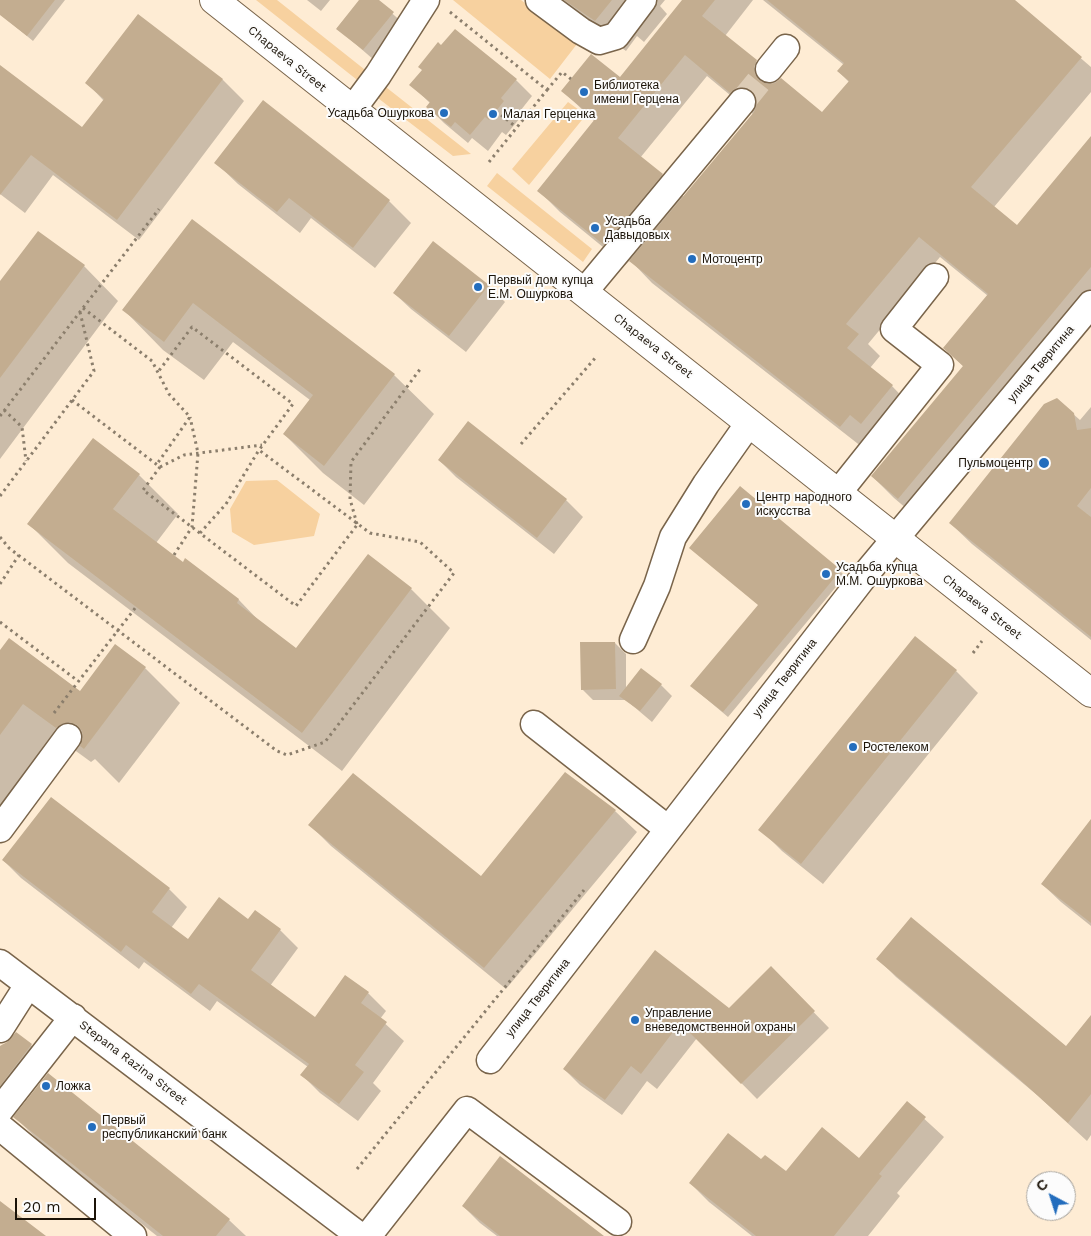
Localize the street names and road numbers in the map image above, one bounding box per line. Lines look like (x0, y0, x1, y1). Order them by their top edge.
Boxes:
street label: Chapaeva Street (245, 23, 329, 95)
street label: Chapaeva Street (611, 311, 695, 381)
street label: улица Тверитина (1005, 323, 1077, 405)
street label: Chapaeva Street (940, 572, 1024, 642)
street label: улица Тверитина (750, 636, 820, 720)
street label: улица Тверитина (503, 956, 573, 1040)
street label: Stepana Razina Street (76, 1018, 190, 1108)

